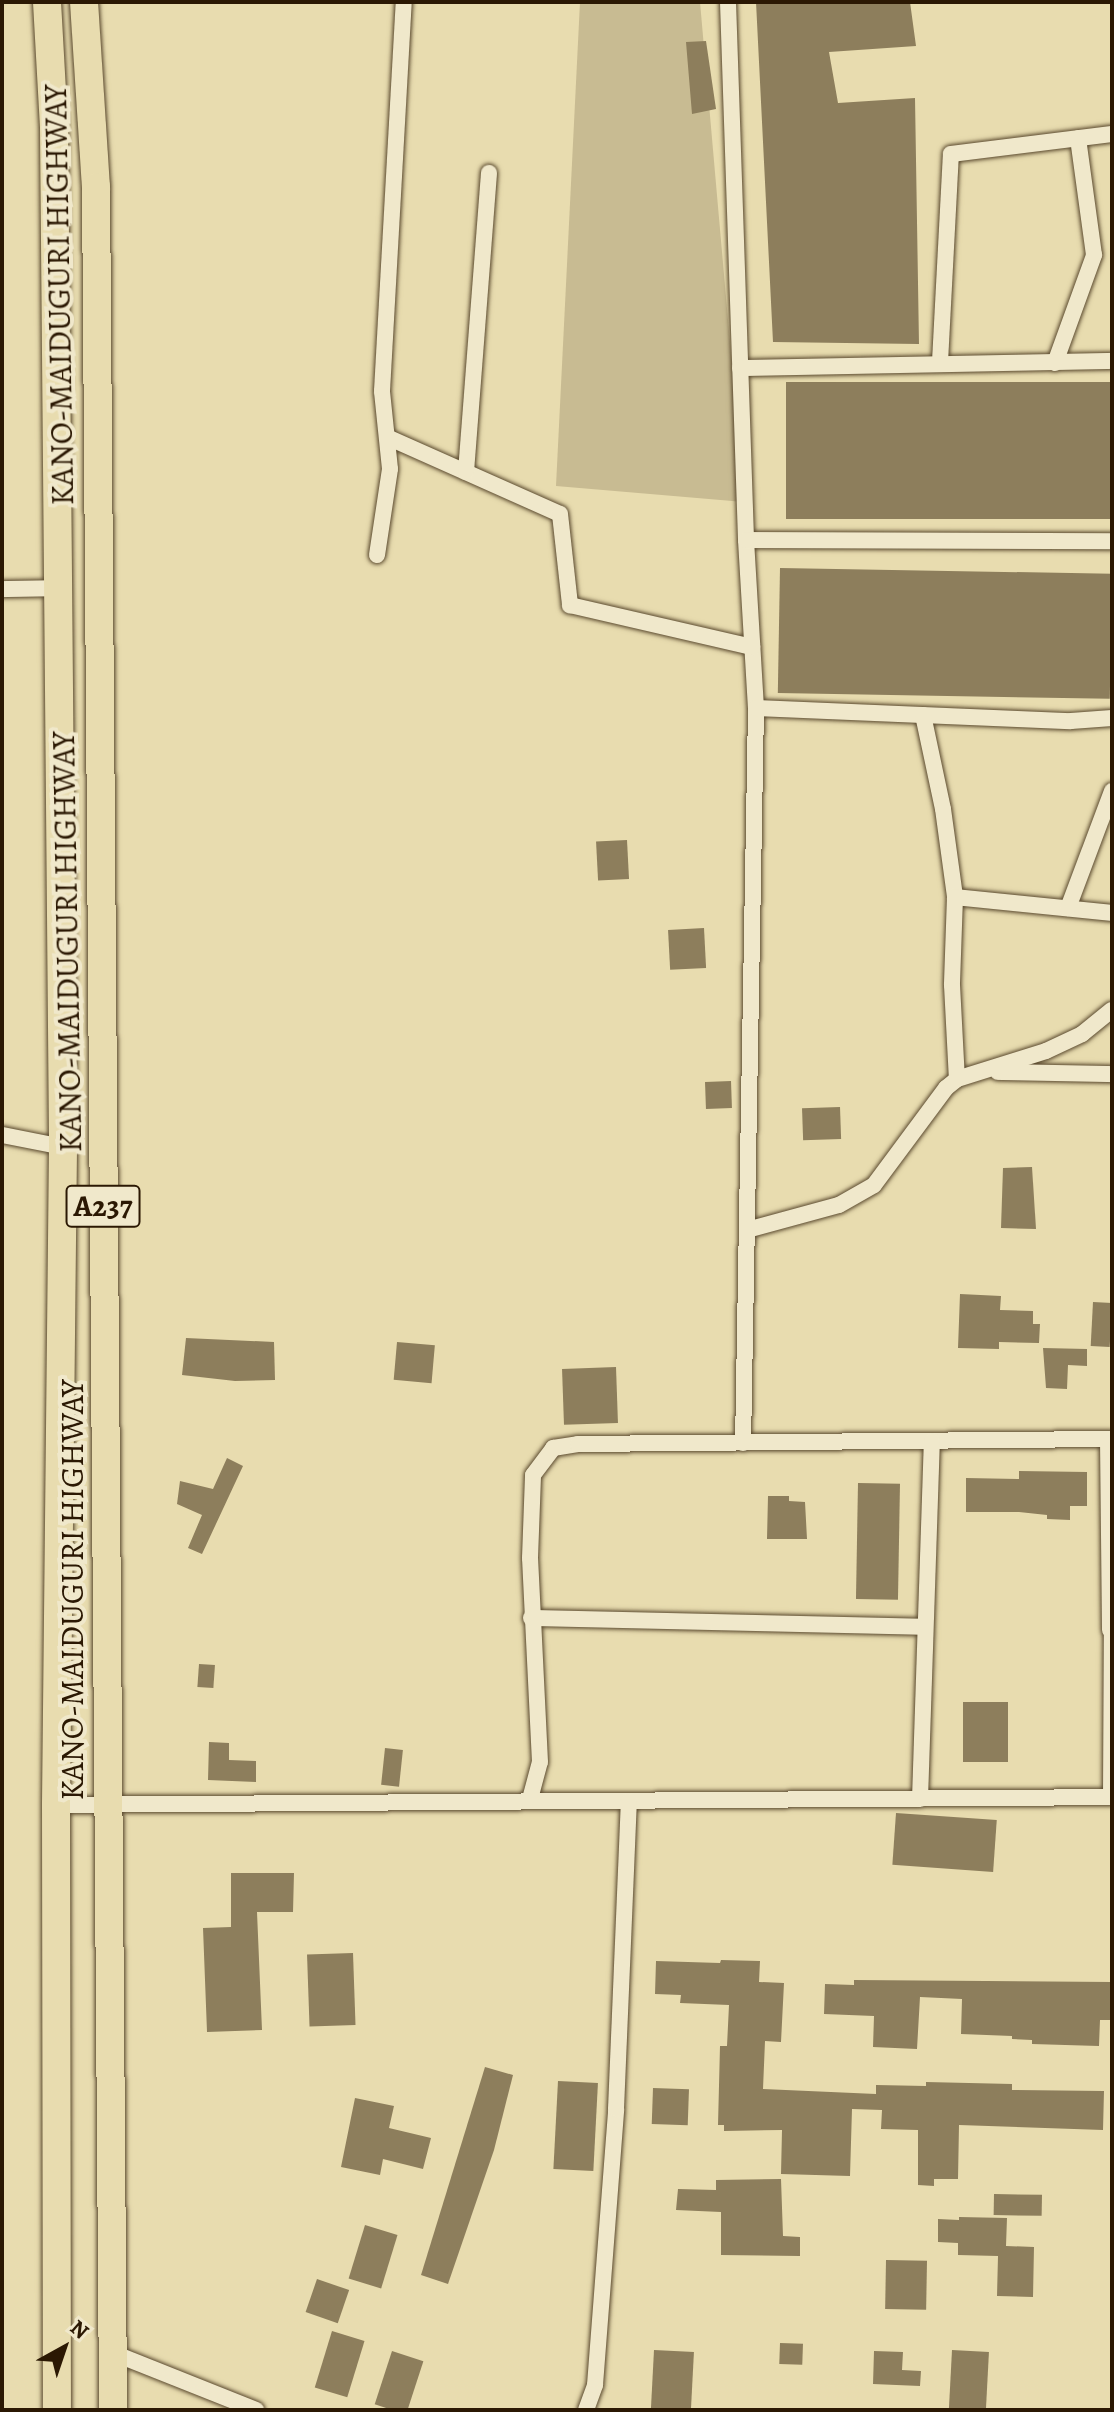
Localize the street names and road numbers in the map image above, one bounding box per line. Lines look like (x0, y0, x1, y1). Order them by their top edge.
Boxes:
street label: KANO-MAIDUGURI HIGHWAY (36, 84, 82, 506)
street label: KANO-MAIDUGURI HIGHWAY (44, 731, 90, 1153)
road number: A237 (65, 1180, 141, 1232)
street label: KANO-MAIDUGURI HIGHWAY (53, 1379, 91, 1801)

